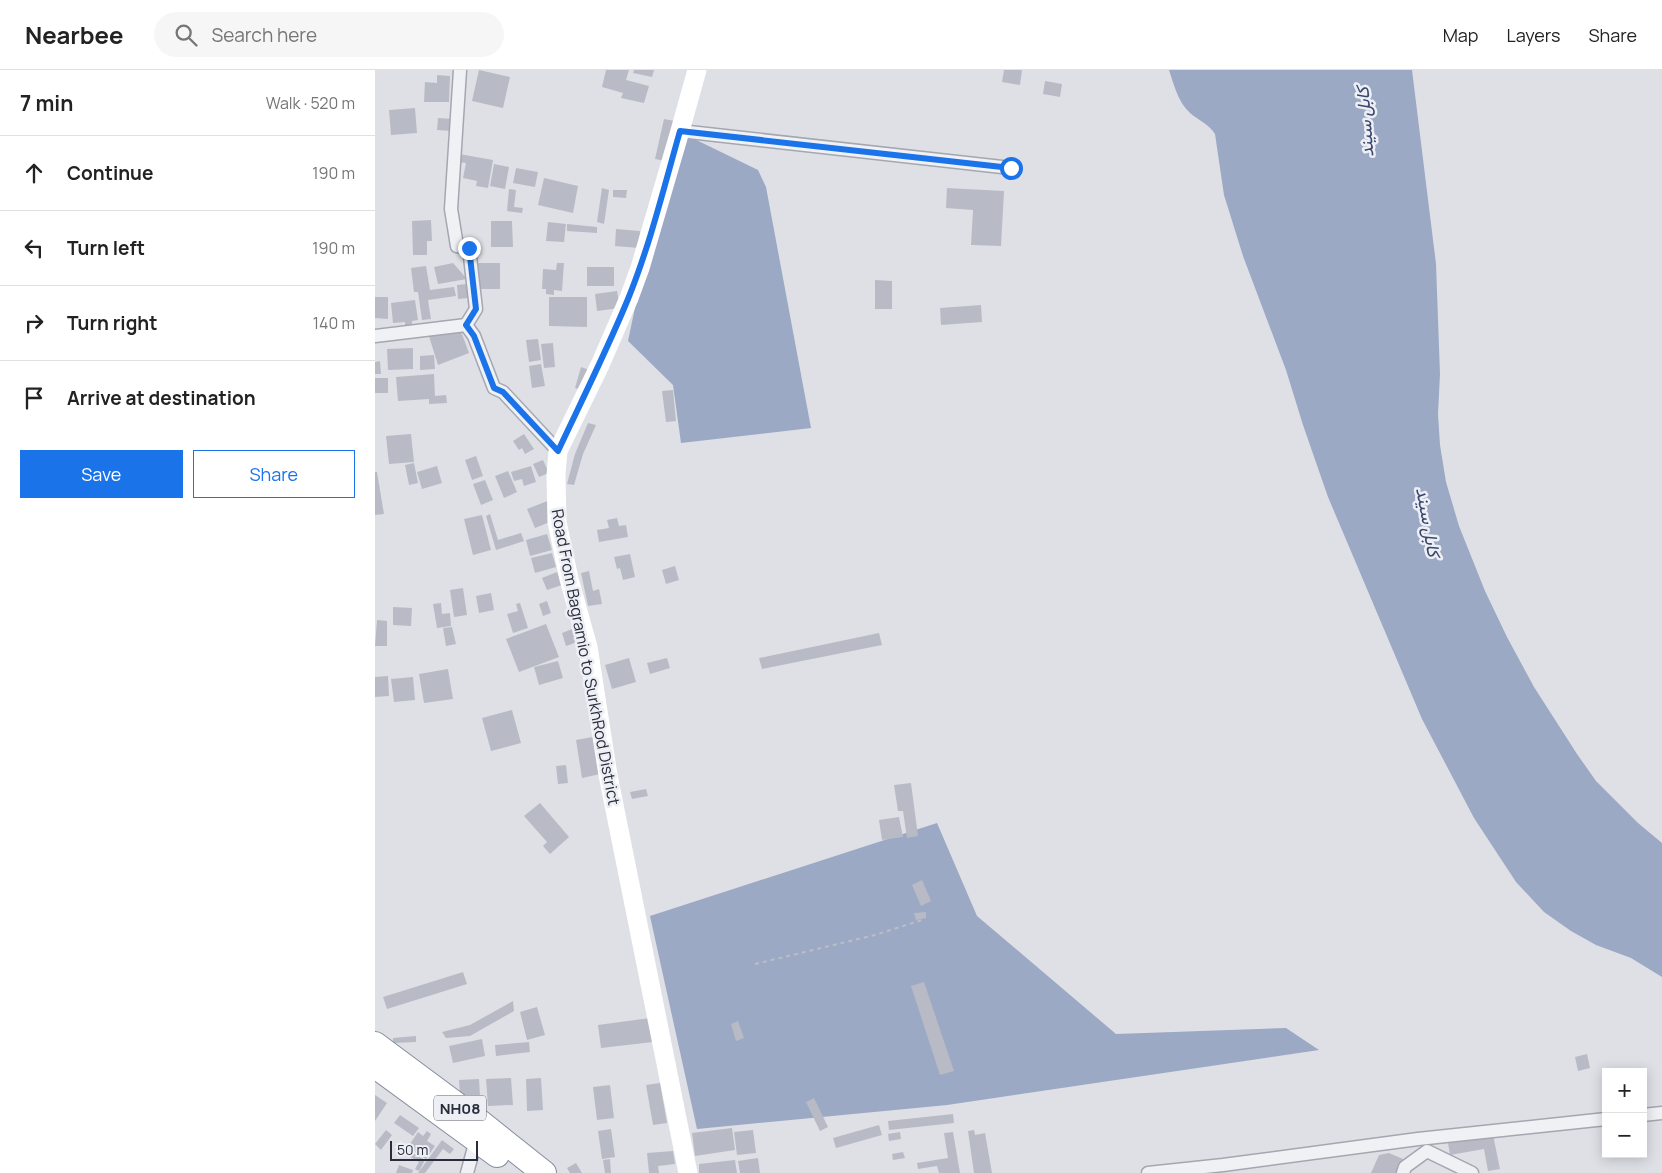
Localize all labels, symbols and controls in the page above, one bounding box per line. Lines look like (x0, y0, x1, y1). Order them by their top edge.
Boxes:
search box (154, 12, 504, 57)
text: Nearbee (25, 18, 124, 51)
icon: search (172, 21, 200, 49)
text: Search here (212, 22, 317, 48)
text: Map (1443, 23, 1478, 47)
text: Layers (1506, 23, 1560, 47)
text: Share (1588, 23, 1637, 47)
water label: کابل سيند (1349, 83, 1378, 158)
text: 7 min (20, 89, 73, 117)
text: Walk · 520 m (266, 92, 355, 114)
route start (1000, 157, 1023, 180)
icon: ahead (20, 159, 48, 187)
text: Continue (67, 160, 153, 186)
text: 190 m (312, 162, 355, 184)
icon: left (20, 234, 48, 262)
text: Turn left (67, 235, 145, 261)
text: 190 m (312, 237, 355, 259)
route end (458, 237, 481, 260)
icon: right (20, 309, 48, 337)
text: Turn right (67, 310, 157, 336)
text: 140 m (313, 312, 355, 334)
icon: arrive (20, 384, 48, 412)
text: Arrive at destination (67, 385, 256, 411)
button: Save (20, 450, 183, 498)
button: Share (193, 450, 355, 498)
water label: کابل سيند (1411, 485, 1447, 562)
street label: Road From Bagramio to SurkhRod District (546, 507, 626, 807)
map controls (1602, 1068, 1647, 1158)
button: + (1602, 1068, 1647, 1113)
road number: NH08 (434, 1096, 486, 1120)
button: − (1602, 1113, 1647, 1158)
scale bar (390, 1138, 477, 1161)
text: 50 m (397, 1140, 428, 1159)

